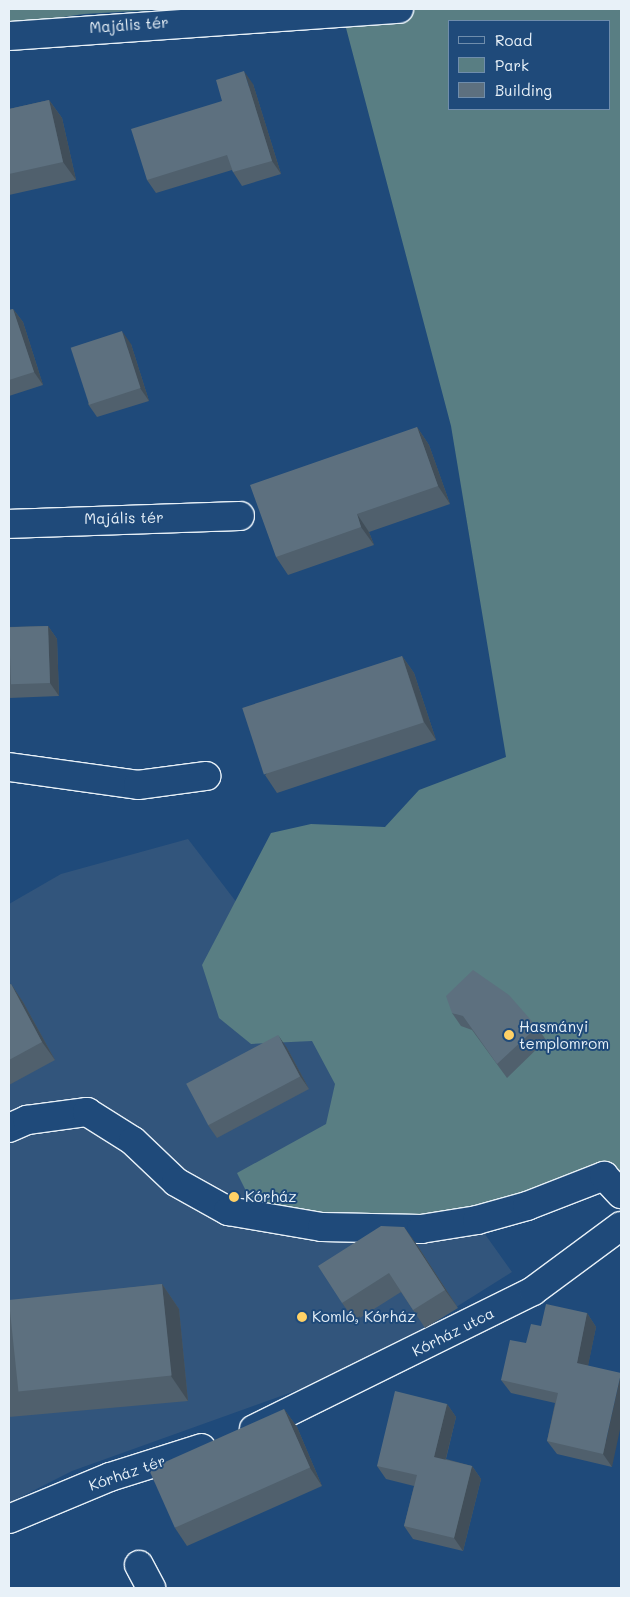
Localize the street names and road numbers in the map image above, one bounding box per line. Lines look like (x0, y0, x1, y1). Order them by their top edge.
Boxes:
street label: Majális tér (89, 13, 169, 37)
street label: Majális tér (84, 508, 164, 528)
street label: Kórház utca (409, 1304, 497, 1360)
street label: Kórház tér (86, 1451, 168, 1495)

